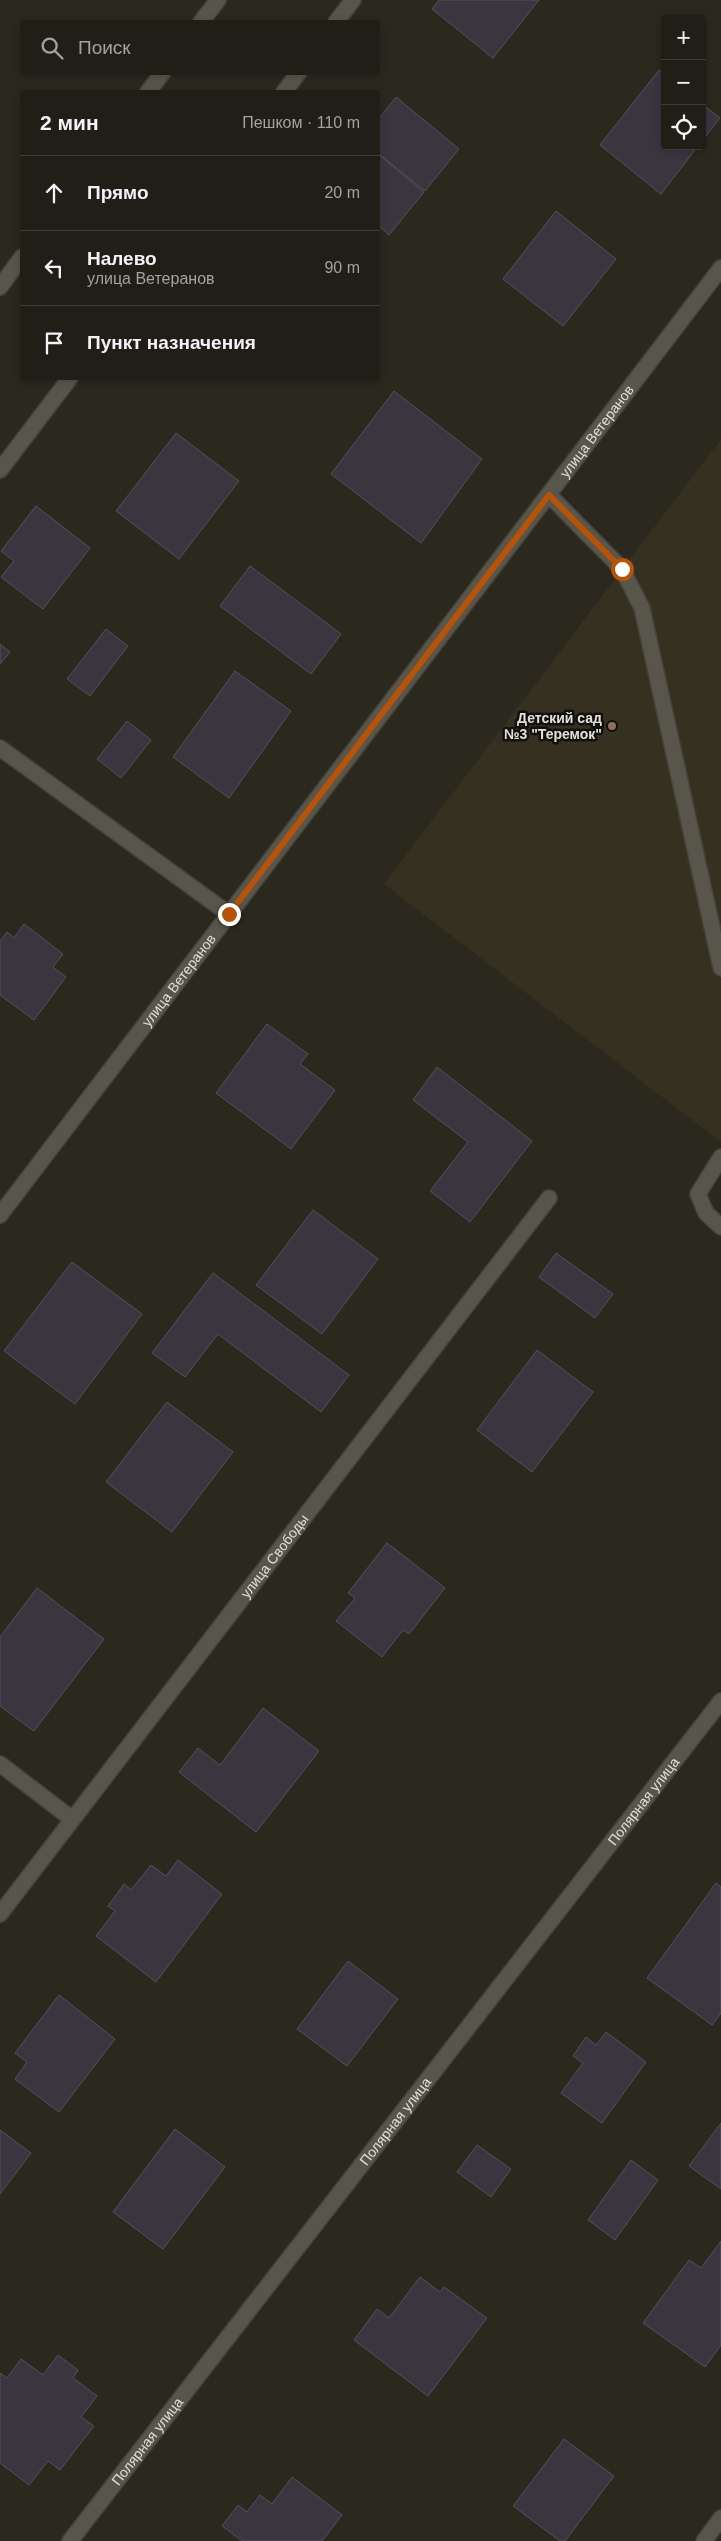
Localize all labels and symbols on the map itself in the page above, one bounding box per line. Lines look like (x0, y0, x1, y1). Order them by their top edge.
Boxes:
street label: улица Ветеранов (556, 382, 637, 481)
route start (611, 558, 634, 581)
place label: Детский сад №3 "Теремок" (504, 710, 602, 742)
marker: Детский сад №3 "Теремок" (606, 720, 618, 732)
route end (218, 903, 241, 926)
street label: улица Ветеранов (138, 931, 219, 1030)
street label: улица Свободы (237, 1511, 312, 1601)
street label: Полярная улица (604, 1754, 682, 1848)
street label: Полярная улица (356, 2074, 434, 2168)
street label: Полярная улица (108, 2394, 186, 2488)

